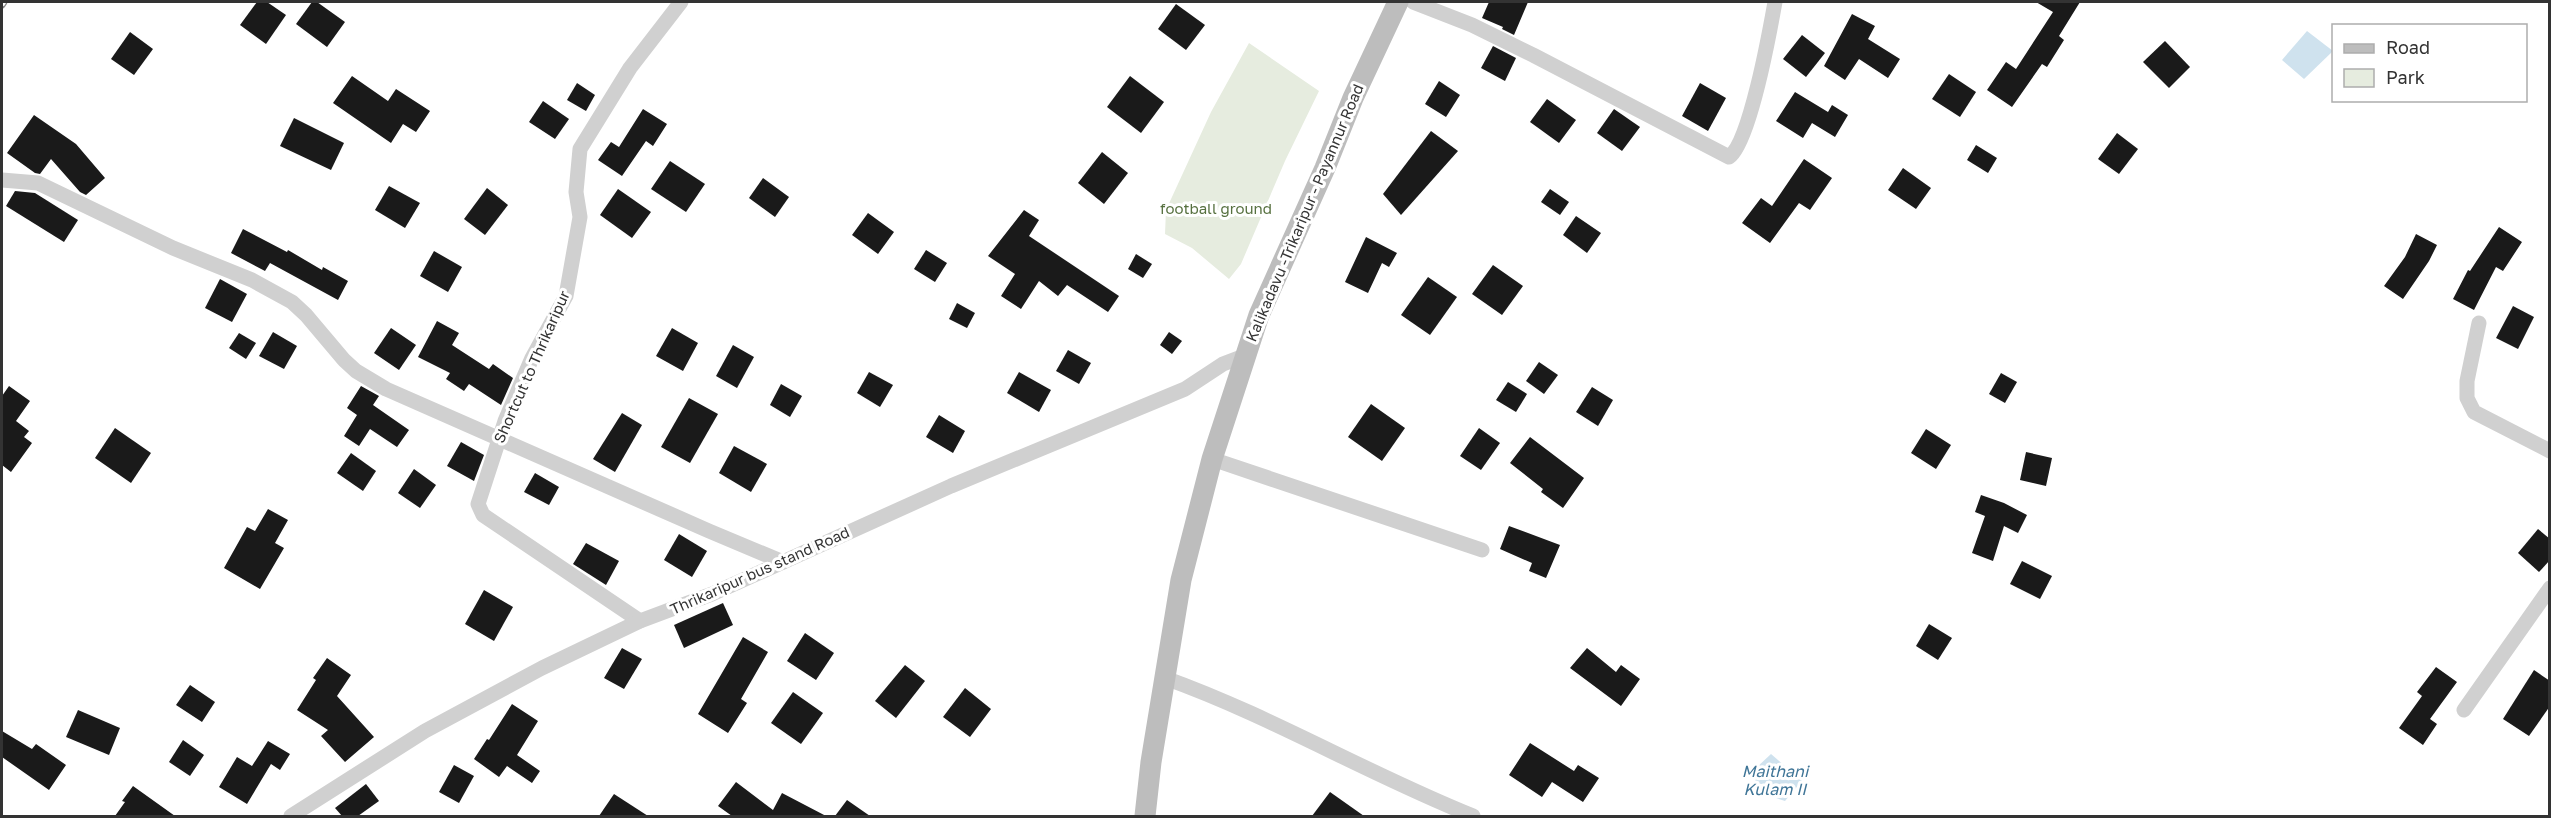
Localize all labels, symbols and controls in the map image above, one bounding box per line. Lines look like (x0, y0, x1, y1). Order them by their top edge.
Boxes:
legend (2332, 24, 2527, 102)
text: Road (2386, 36, 2430, 58)
text: Park (2386, 66, 2425, 88)
street label: Kalikadavu -Trikaripur - Payannur Road (1241, 81, 1367, 344)
park label: football ground (1160, 199, 1272, 217)
street label: Shortcut to Thrikaripur (489, 287, 573, 446)
street label: Thrikaripur bus stand Road (667, 522, 852, 618)
water label: Maithani Kulam II (1742, 761, 1810, 799)

